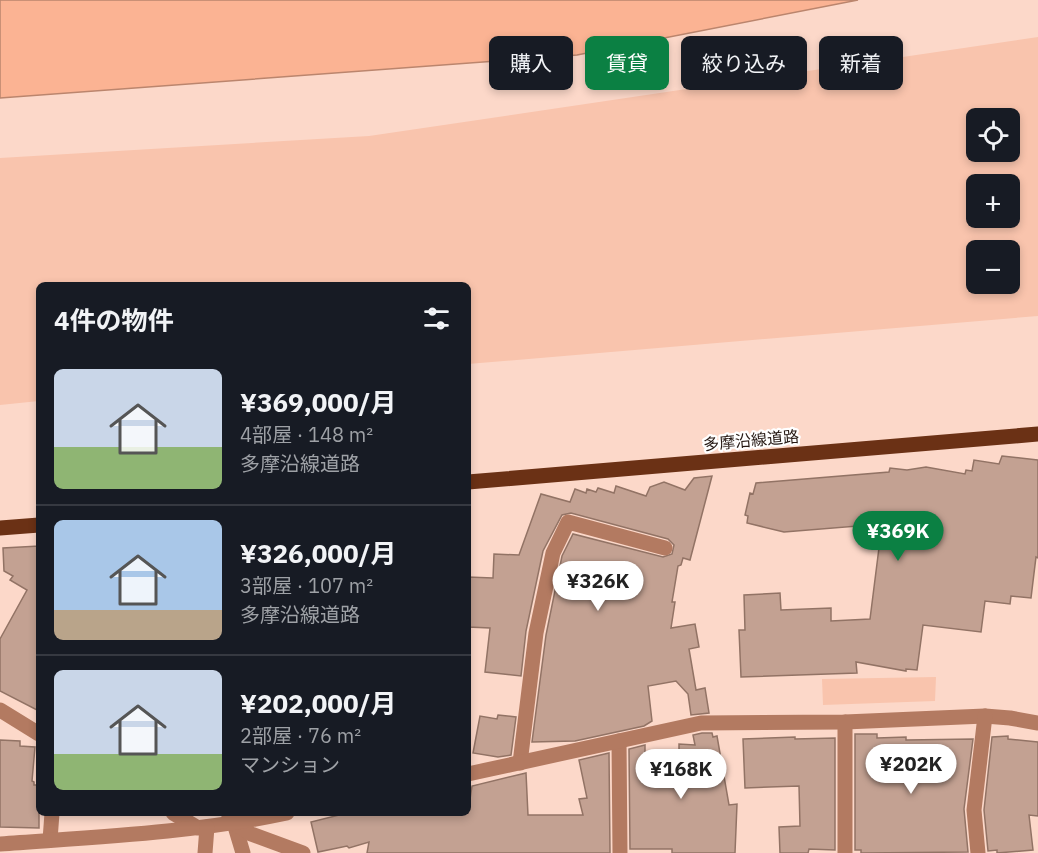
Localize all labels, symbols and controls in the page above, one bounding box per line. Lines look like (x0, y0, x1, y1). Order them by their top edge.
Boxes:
chip: 購入 (489, 36, 573, 90)
chip: 賃貸 (585, 36, 669, 90)
chip: 絞り込み (681, 36, 807, 90)
chip: 新着 (819, 36, 903, 90)
map controls (966, 108, 1020, 294)
button: locate (966, 108, 1020, 162)
button: + (966, 174, 1020, 228)
button: − (966, 240, 1020, 294)
icon: filters (420, 302, 453, 335)
text: 4件の物件 (54, 303, 174, 337)
text: ¥369,000/月 (240, 385, 397, 419)
icon: home (102, 393, 174, 465)
text: 4部屋 · 148 m² (240, 421, 373, 448)
street label: 多摩沿線道路 (702, 426, 800, 454)
text: 多摩沿線道路 (240, 450, 360, 477)
pin: ¥369K (856, 511, 940, 562)
text: ¥369K (867, 517, 929, 544)
text: ¥326,000/月 (240, 536, 397, 570)
icon: home (102, 544, 174, 616)
pin: ¥326K (556, 561, 640, 612)
text: ¥326K (567, 567, 629, 594)
text: 3部屋 · 107 m² (240, 572, 373, 599)
text: 多摩沿線道路 (240, 601, 360, 628)
text: ¥202,000/月 (240, 686, 397, 720)
icon: home (102, 694, 174, 766)
text: 2部屋 · 76 m² (240, 722, 361, 749)
pin: ¥202K (869, 744, 953, 795)
pin: ¥168K (639, 749, 723, 800)
text: ¥202K (880, 750, 942, 777)
text: マンション (240, 751, 340, 778)
text: ¥168K (650, 755, 712, 782)

